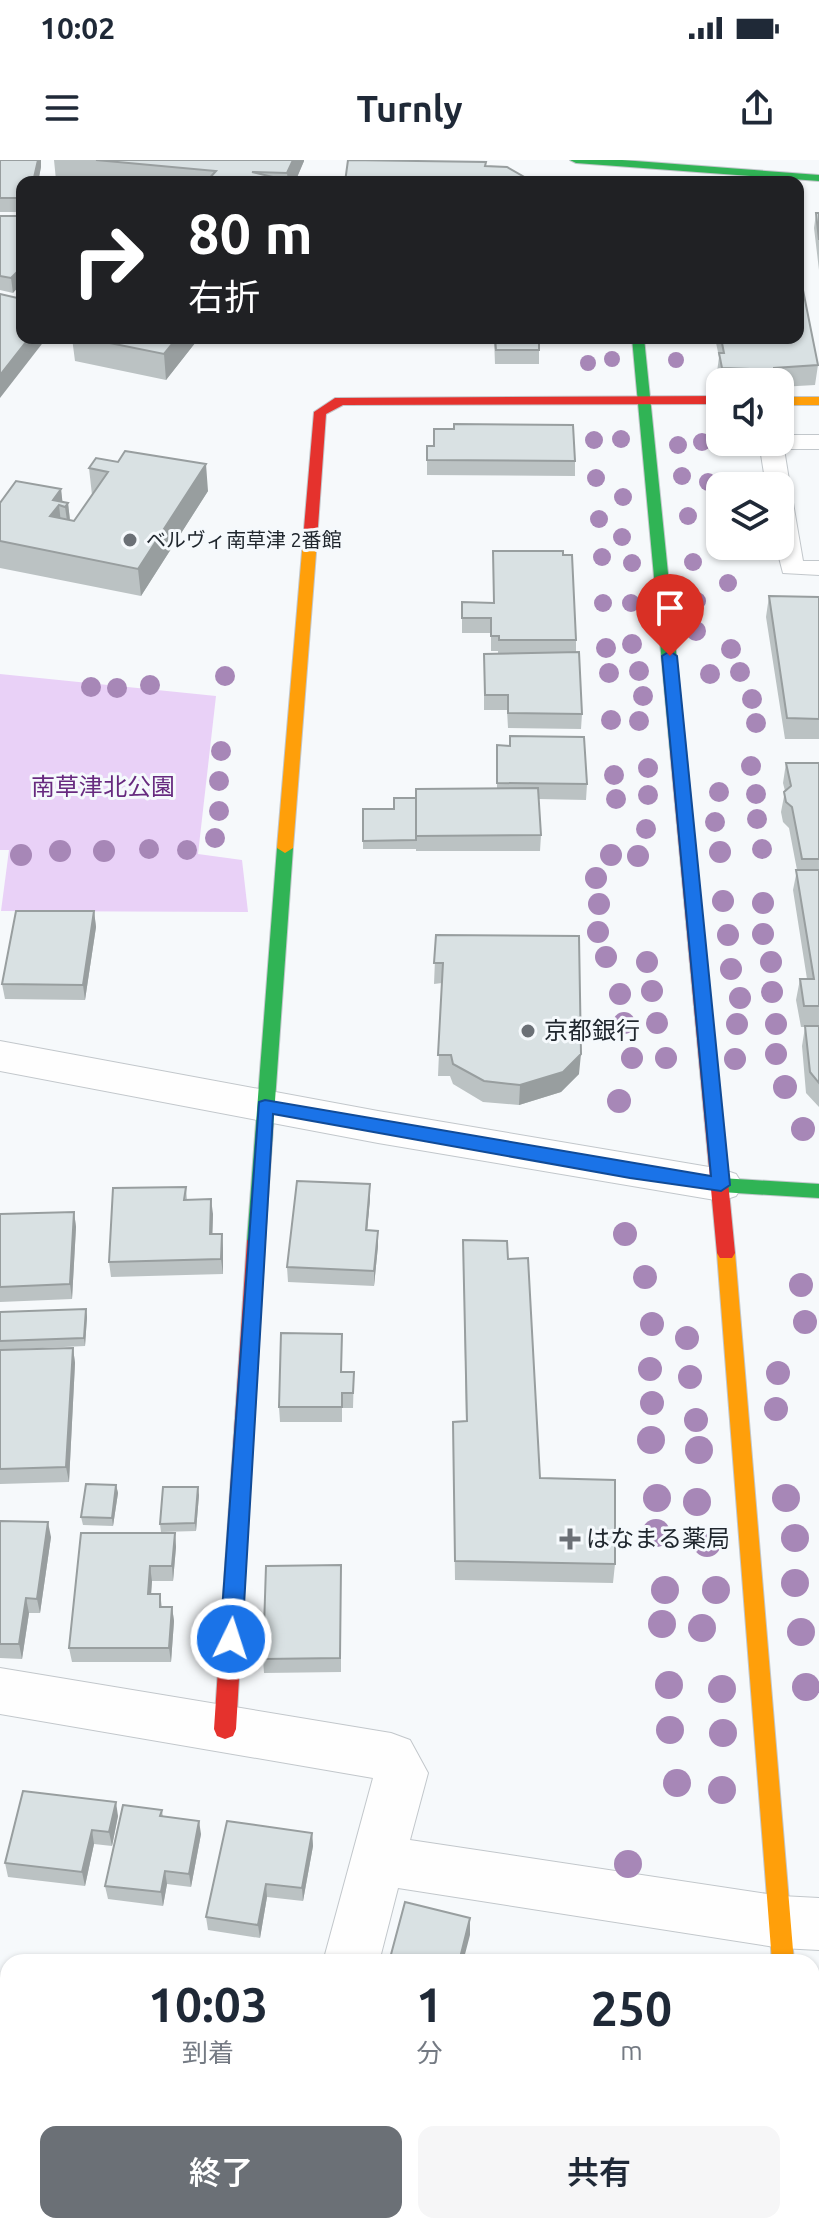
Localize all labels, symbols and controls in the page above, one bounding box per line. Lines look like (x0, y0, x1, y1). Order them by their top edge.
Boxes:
text: 10:02 (40, 11, 115, 45)
icon: menu (40, 86, 84, 130)
icon: share (735, 86, 779, 130)
text: Turnly (356, 88, 463, 129)
text: 80 m (188, 202, 313, 265)
icon: right (56, 208, 160, 312)
text: 右折 (188, 276, 260, 317)
map controls (706, 368, 794, 560)
button: sound (706, 368, 794, 456)
button: layers (706, 472, 794, 560)
place label: ベルヴィ南草津 2番館 (146, 528, 342, 551)
marker: ベルヴィ南草津 2番館 (121, 531, 139, 549)
pin (636, 574, 704, 656)
icon: arrive (648, 586, 692, 630)
park label: 南草津北公園 (31, 773, 175, 800)
place label: 京都銀行 (544, 1017, 640, 1044)
marker: 京都銀行 (519, 1022, 537, 1040)
place label: はなまる薬局 (586, 1525, 730, 1552)
marker: はなまる薬局 (561, 1530, 579, 1548)
position arrow (189, 1597, 273, 1681)
text: 10:03 (148, 1977, 268, 2031)
text: 1 (416, 1977, 443, 2031)
text: 250 (591, 1981, 672, 2035)
text: m (620, 2036, 643, 2065)
text: 到着 (182, 2038, 234, 2067)
text: 分 (416, 2038, 442, 2067)
button: 終了 (40, 2126, 402, 2218)
button: 共有 (418, 2126, 780, 2218)

